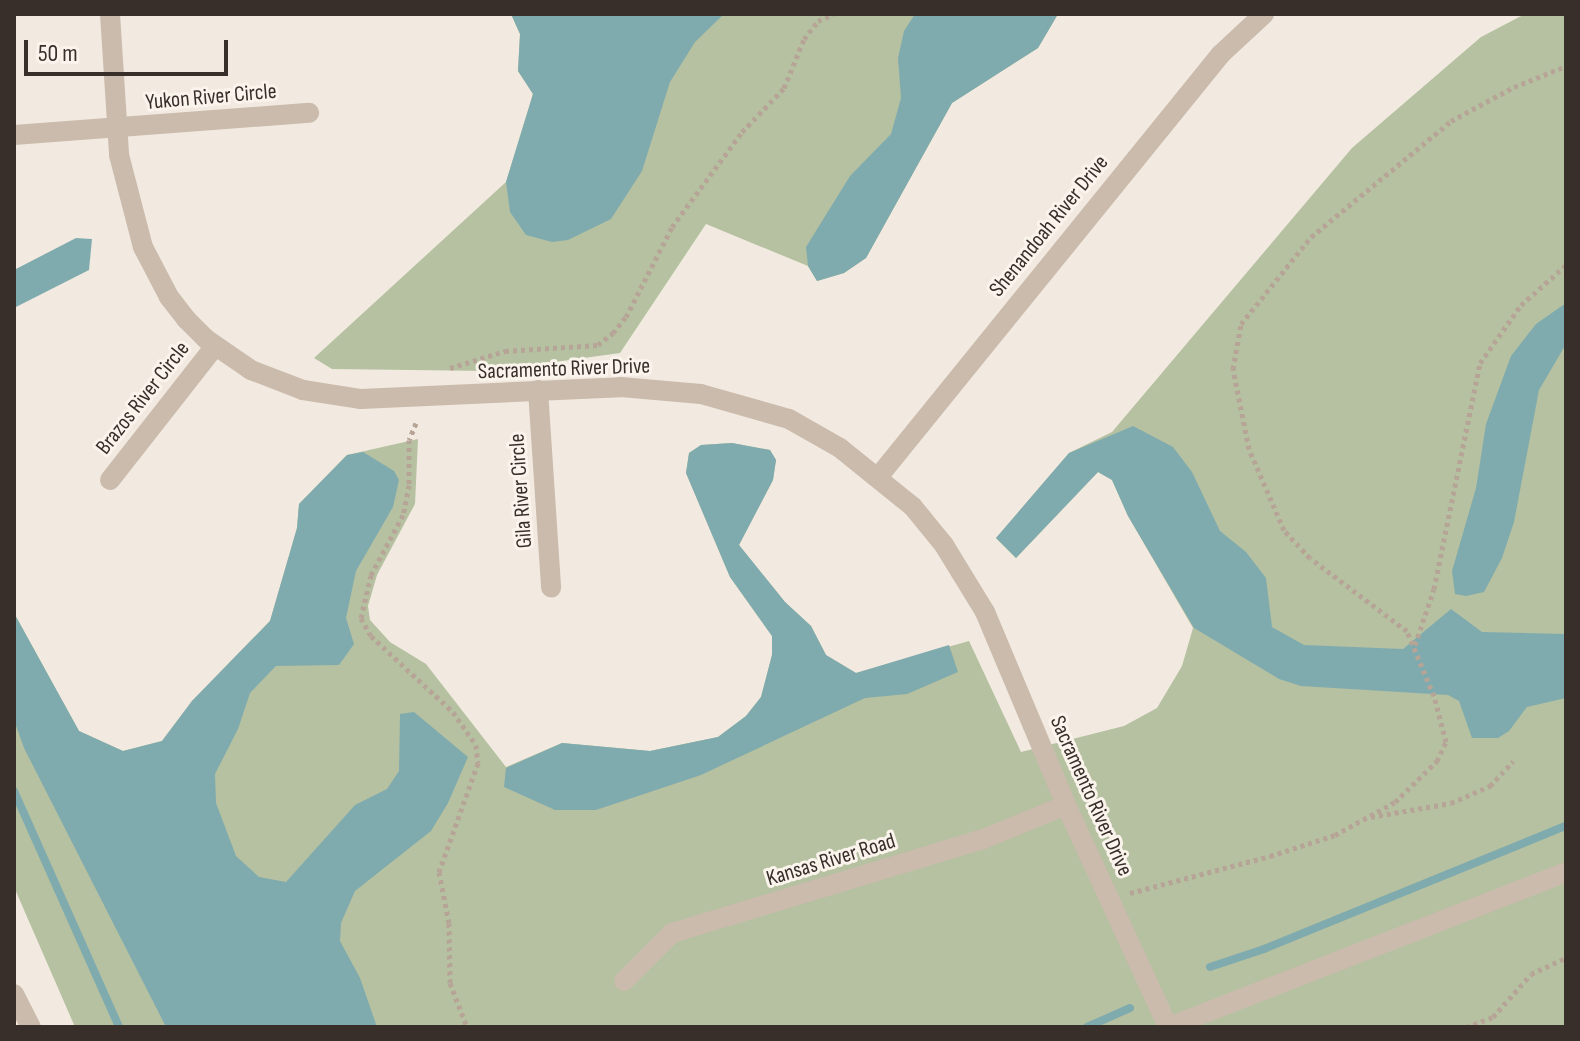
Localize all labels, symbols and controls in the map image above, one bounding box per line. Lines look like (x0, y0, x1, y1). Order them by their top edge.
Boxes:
scale bar (28, 24, 232, 74)
text: 50 m (38, 39, 78, 68)
street label: Yukon River Circle (144, 78, 278, 116)
street label: Shenandoah River Drive (984, 150, 1114, 302)
street label: Brazos River Circle (91, 336, 195, 460)
street label: Sacramento River Drive (477, 353, 651, 385)
street label: Gila River Circle (504, 433, 538, 549)
street label: Sacramento River Drive (1044, 712, 1138, 880)
street label: Kansas River Road (763, 828, 899, 892)

